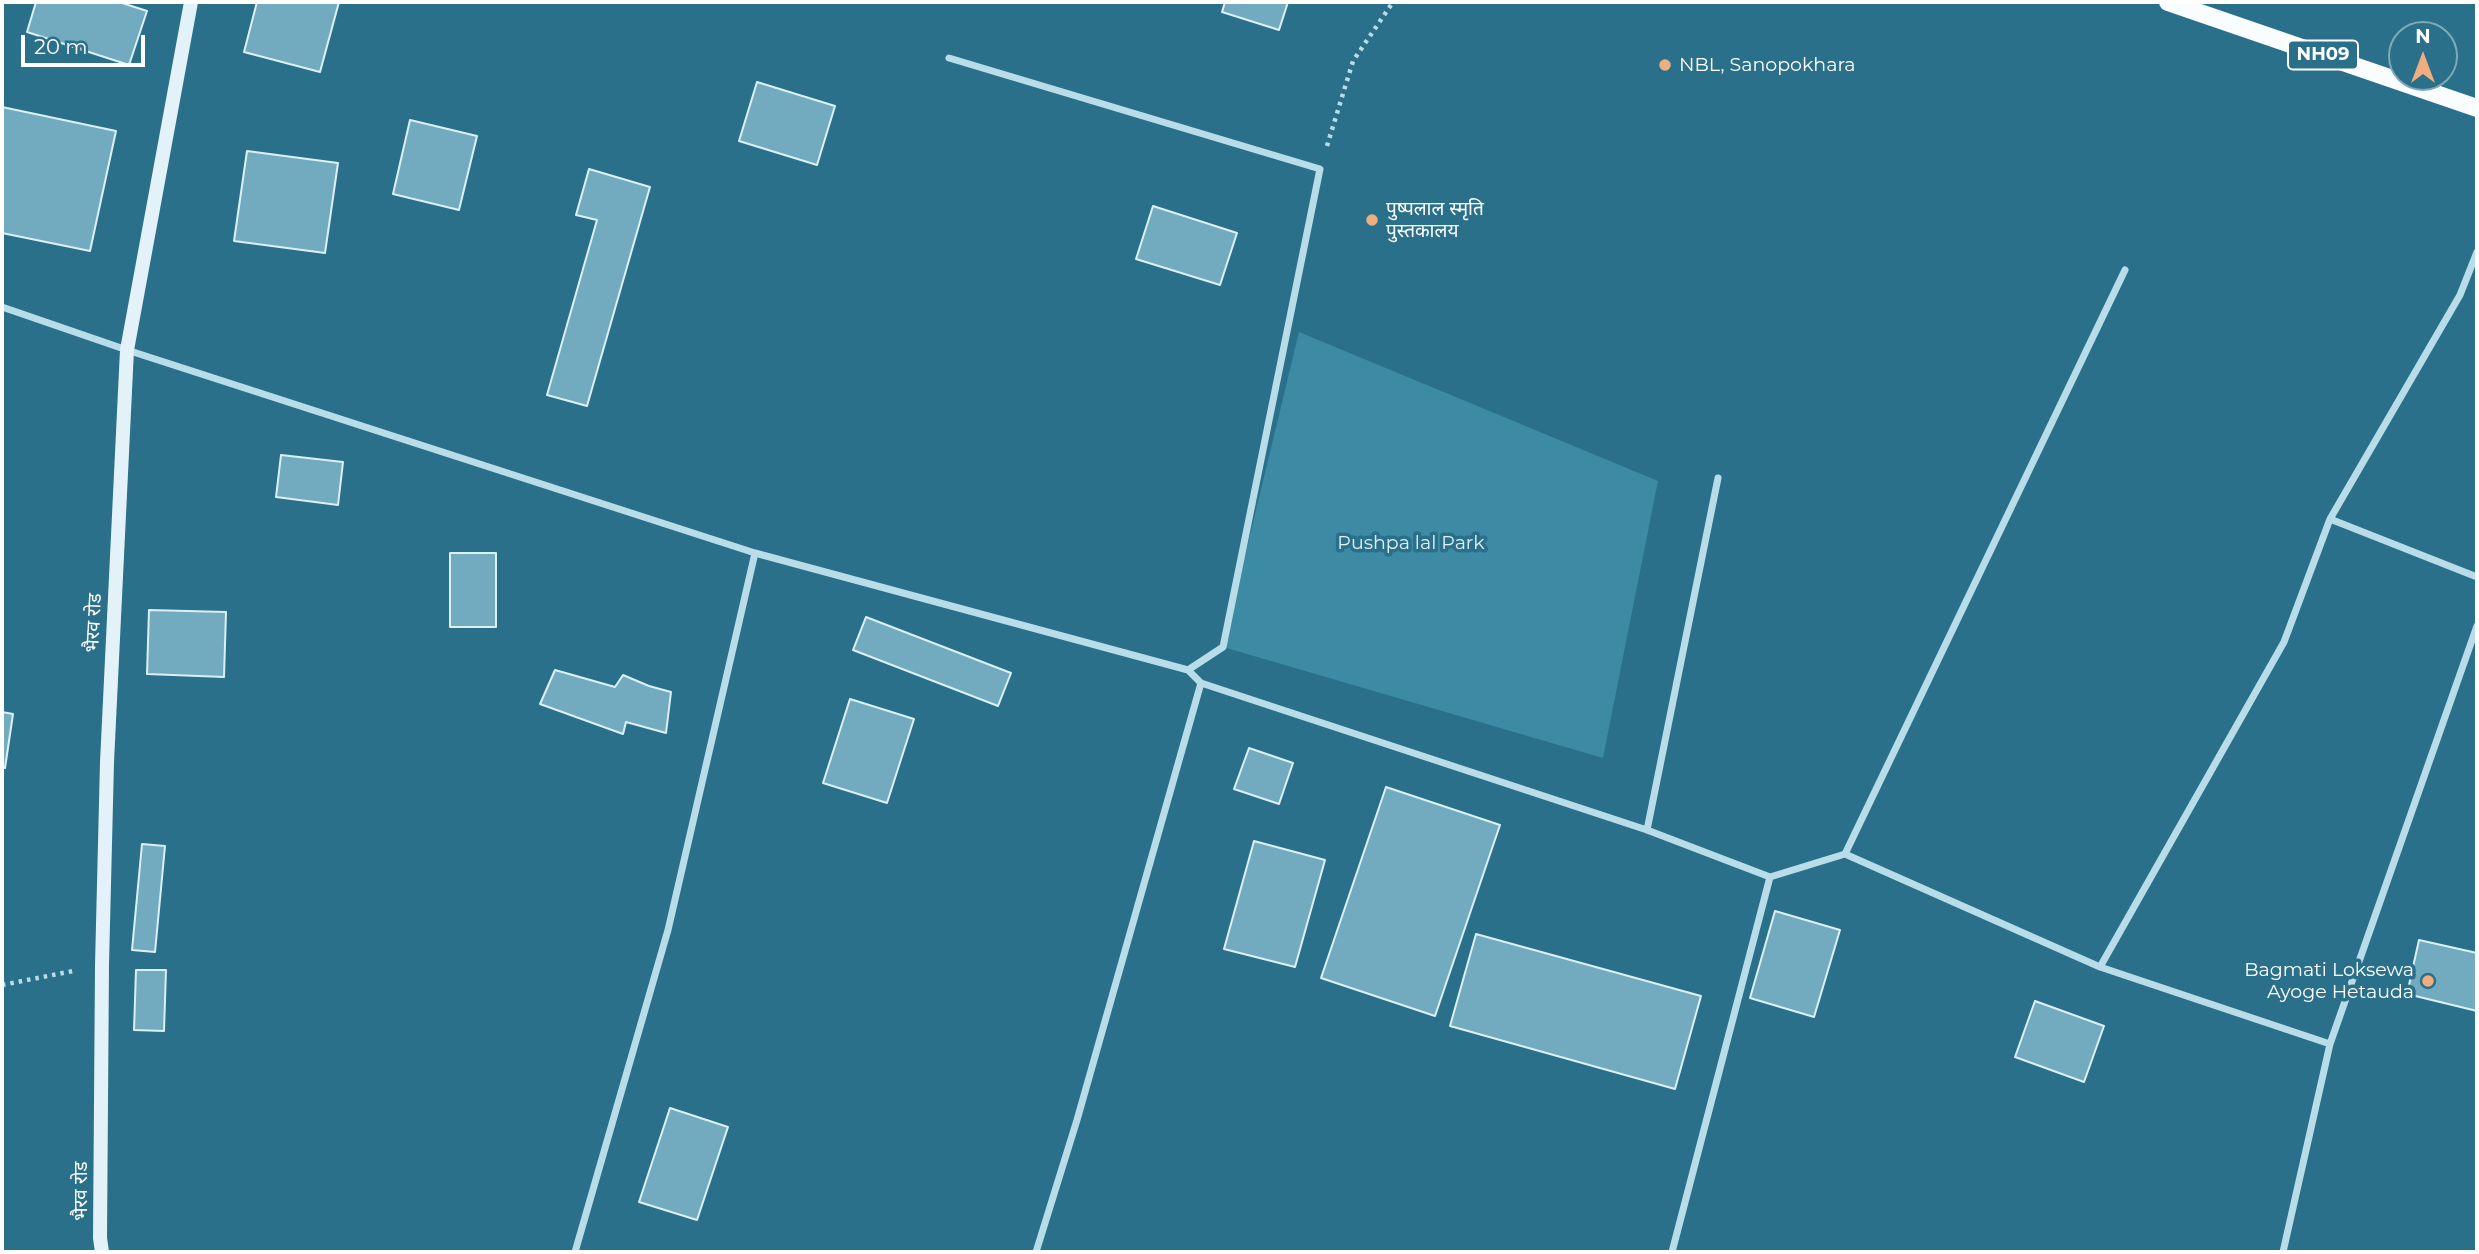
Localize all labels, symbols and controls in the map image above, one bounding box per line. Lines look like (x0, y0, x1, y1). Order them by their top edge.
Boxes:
scale bar (24, 21, 149, 65)
north arrow (2388, 21, 2458, 91)
text: N (2415, 25, 2431, 48)
text: 20 m (34, 34, 88, 59)
road number: NH09 (2288, 40, 2358, 70)
place label: NBL, Sanopokhara (1679, 54, 1855, 76)
marker: NBL, Sanopokhara (1657, 57, 1673, 73)
place label: पुष्पलाल स्मृति पुस्तकालय (1386, 198, 1484, 242)
marker: पुष्पलाल स्मृति पुस्तकालय (1364, 212, 1380, 228)
park label: Pushpa lal Park (1337, 532, 1485, 554)
street label: भैरव रोड (81, 593, 107, 653)
place label: Bagmati Loksewa Ayoge Hetauda (2244, 959, 2414, 1003)
marker: Bagmati Loksewa Ayoge Hetauda (2420, 973, 2436, 989)
street label: भैरव रोड (70, 1161, 92, 1221)

